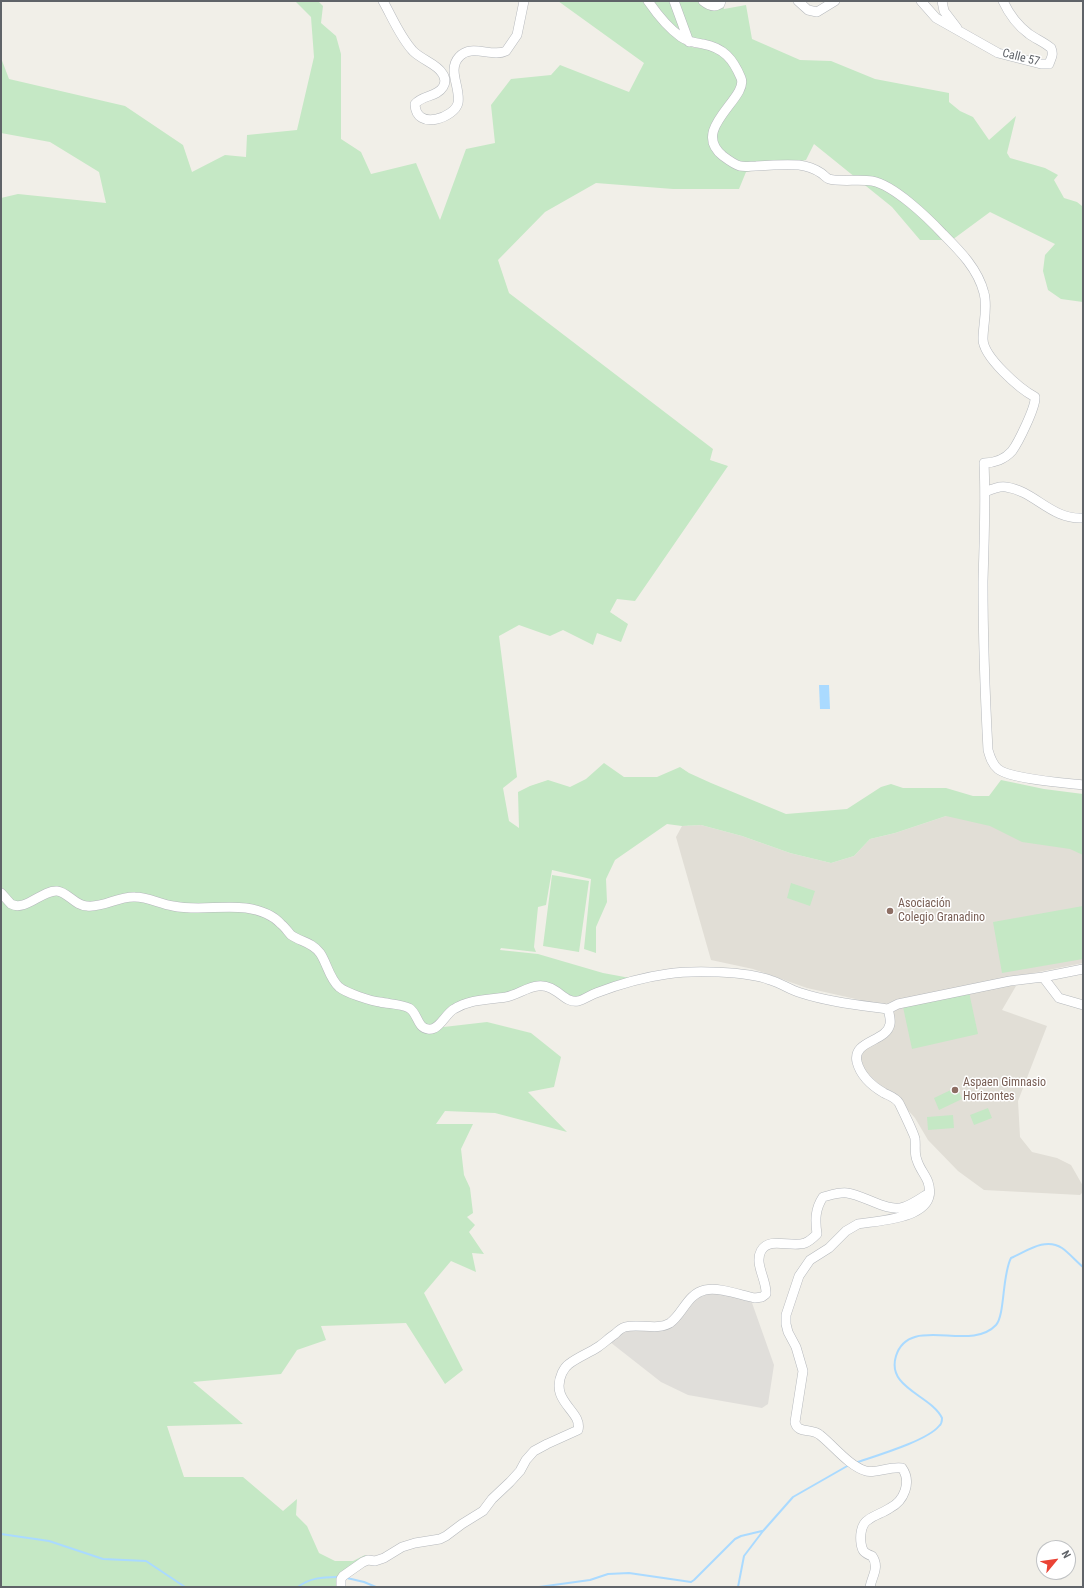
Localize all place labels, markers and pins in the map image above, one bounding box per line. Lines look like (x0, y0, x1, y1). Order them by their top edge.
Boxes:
place label: Asociación Colegio Granadino (898, 897, 985, 925)
marker: Asociación Colegio Granadino (885, 906, 895, 916)
place label: Aspaen Gimnasio Horizontes (963, 1076, 1046, 1104)
marker: Aspaen Gimnasio Horizontes (950, 1085, 960, 1095)

